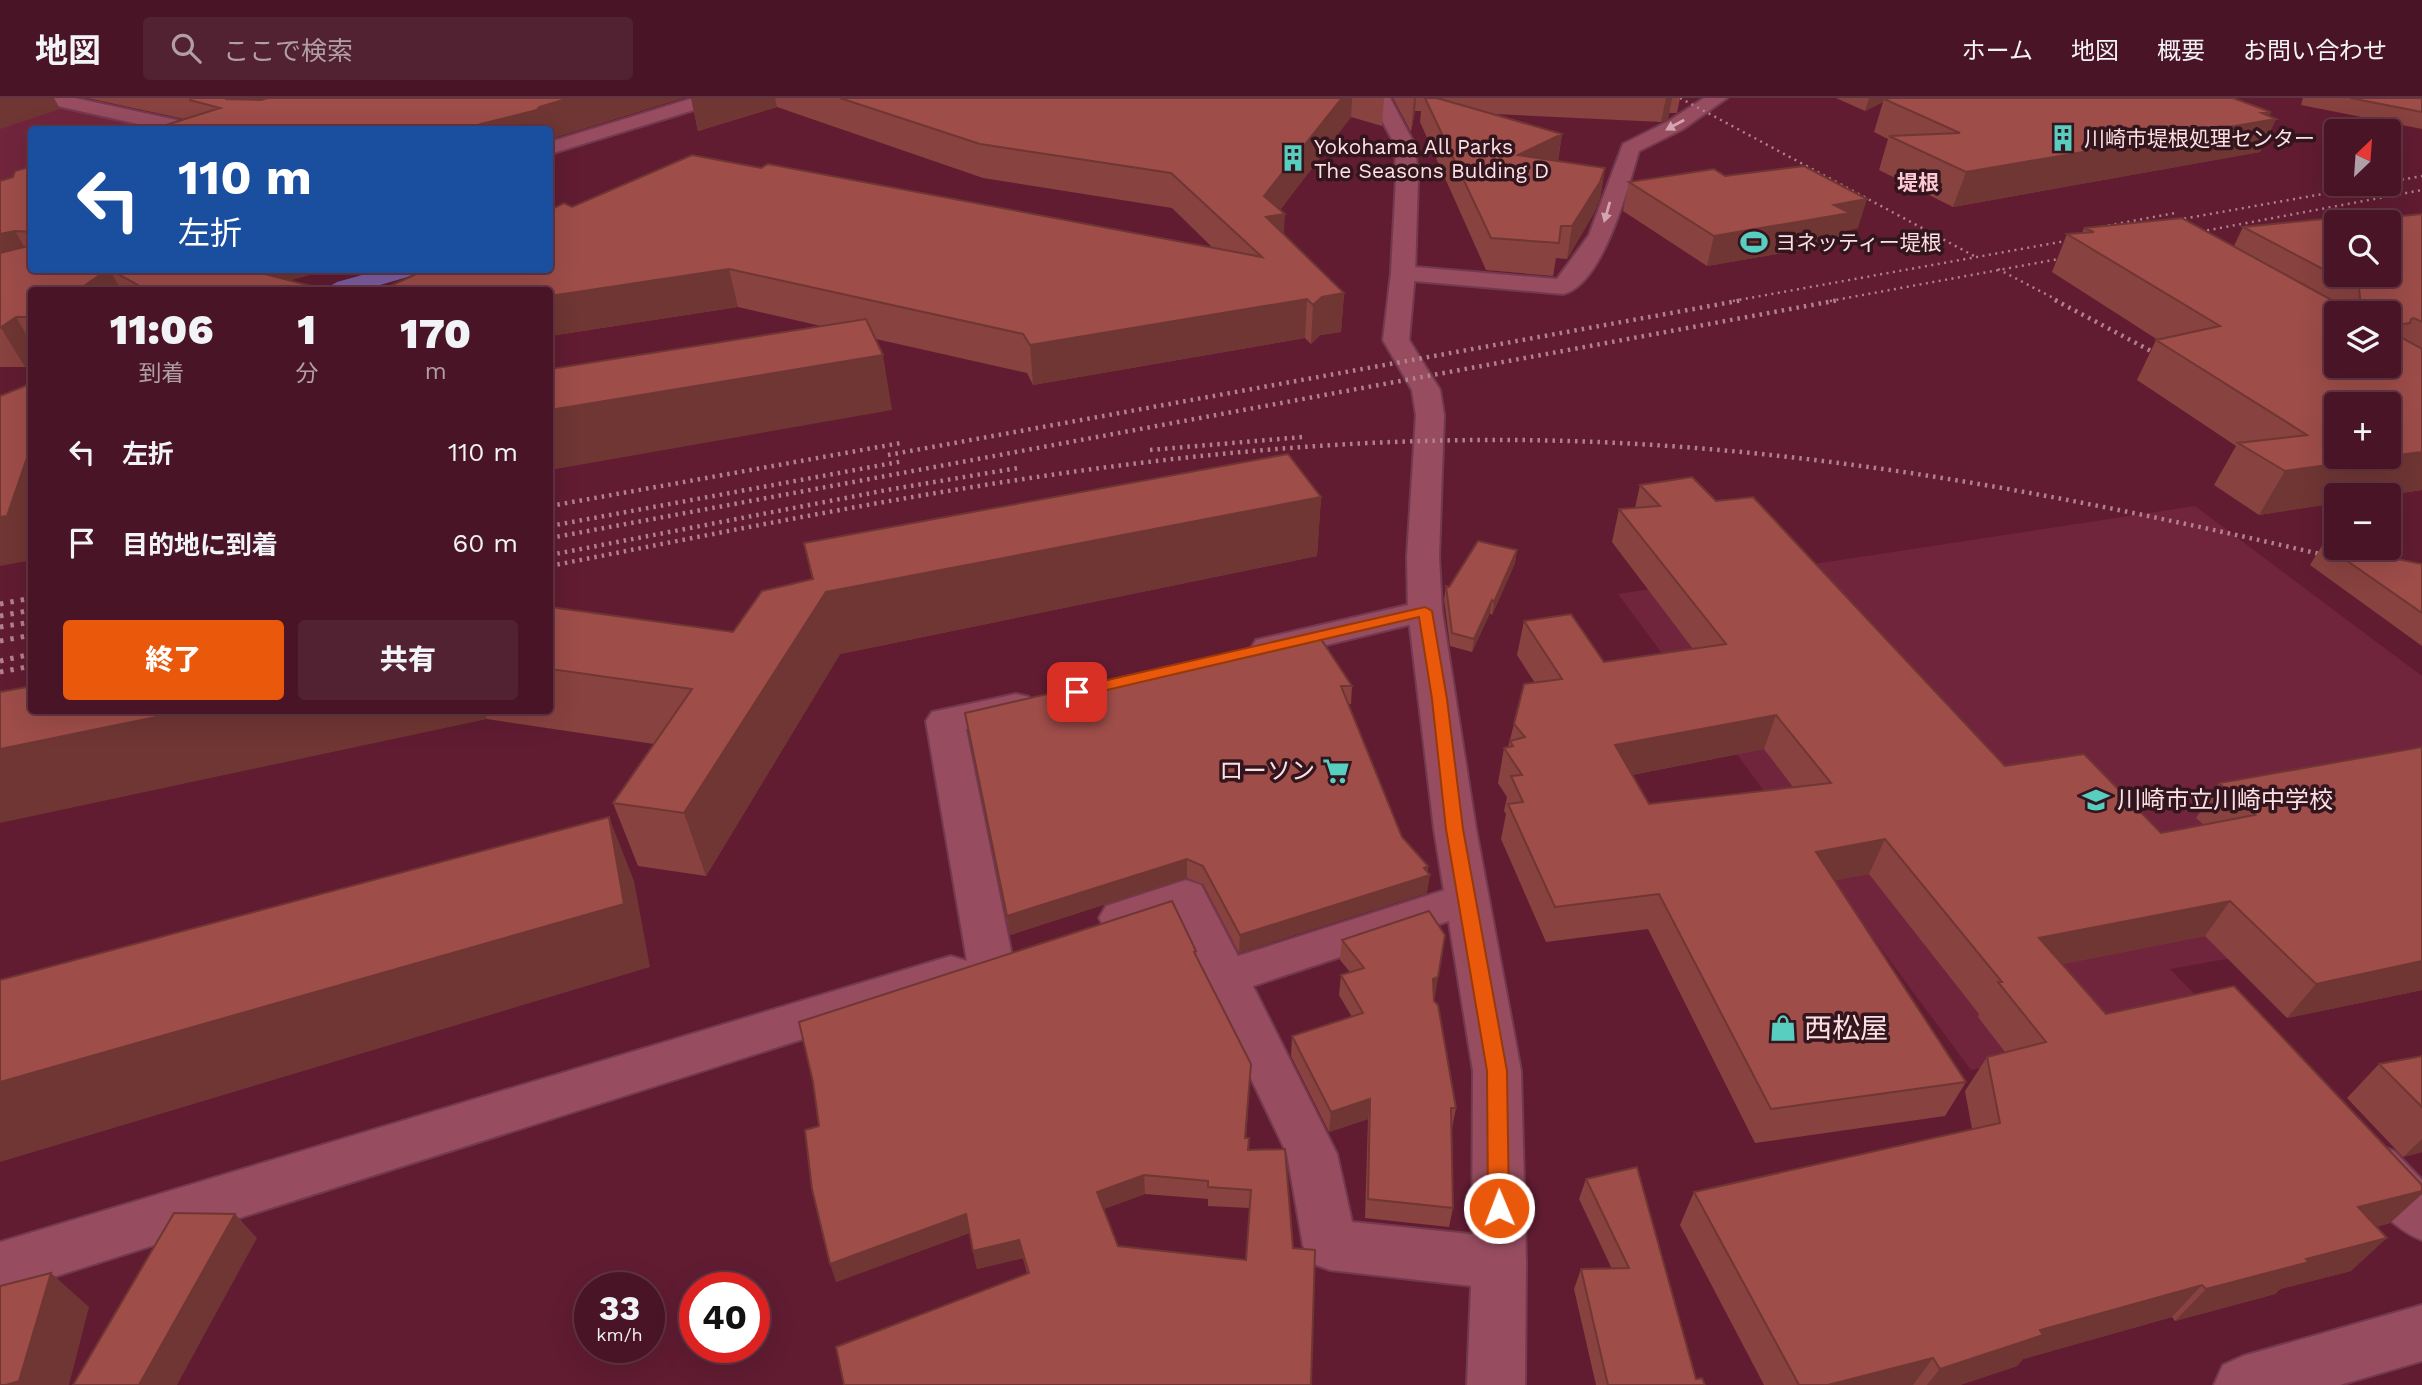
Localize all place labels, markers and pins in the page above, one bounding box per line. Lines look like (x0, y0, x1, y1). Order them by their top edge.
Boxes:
building icon: 川崎市堤根処理センター (2048, 123, 2078, 153)
place label: 川崎市堤根処理センター (2084, 126, 2315, 151)
place label: Yokohama All Parks The Seasons Bulding D (1314, 134, 1549, 183)
building icon: Yokohama All Parks The Seasons Bulding D (1278, 143, 1308, 173)
sports icon: ヨネッティー堤根 (1739, 227, 1769, 257)
place label: ヨネッティー堤根 (1775, 230, 1942, 255)
pin (1047, 662, 1107, 722)
supermarket icon: ローソン (1321, 756, 1351, 786)
place label: ローソン (1219, 757, 1315, 785)
school or university icon: 川崎市立川崎中学校 (2081, 785, 2111, 815)
place label: 川崎市立川崎中学校 (2117, 786, 2333, 814)
place label: 西松屋 (1804, 1012, 1888, 1045)
shop icon: 西松屋 (1768, 1013, 1798, 1043)

